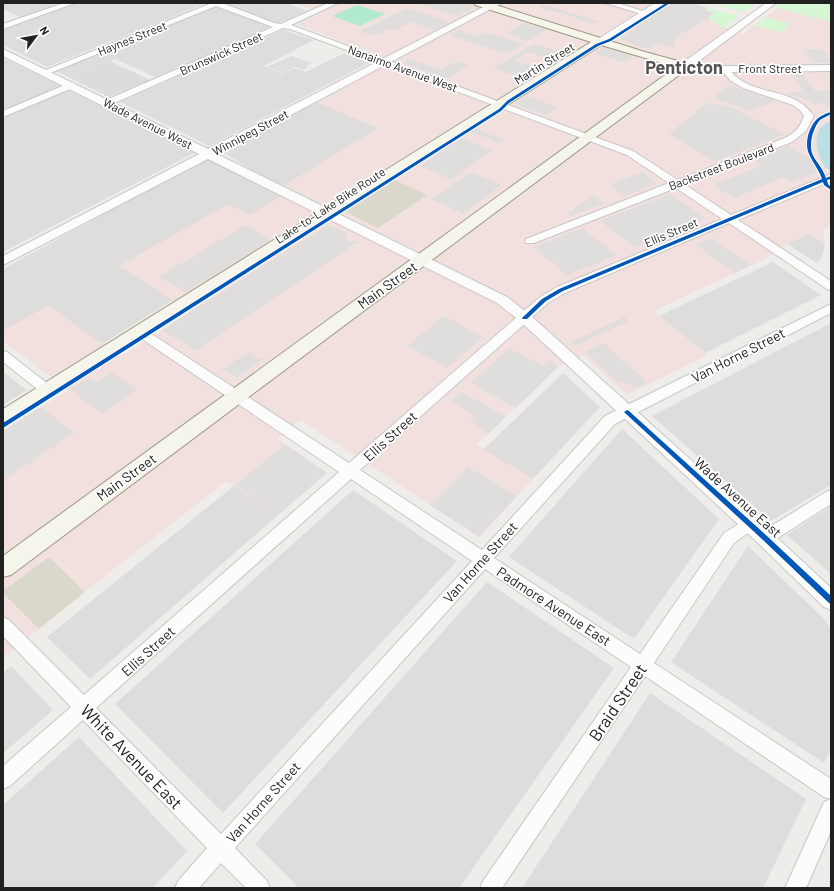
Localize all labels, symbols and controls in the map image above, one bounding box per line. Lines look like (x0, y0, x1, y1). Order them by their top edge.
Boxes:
north arrow (16, 16, 56, 56)
street label: Haynes Street (96, 18, 168, 58)
text: N (37, 24, 52, 37)
street label: Brunswick Street (177, 28, 265, 78)
street label: Martin Street (511, 39, 577, 87)
street label: Nanaimo Avenue West (346, 42, 460, 94)
district label: Penticton (645, 56, 723, 78)
street label: Front Street (738, 61, 802, 75)
street label: Wade Avenue West (101, 94, 195, 152)
street label: Winnipeg Street (210, 106, 290, 158)
street label: Backstreet Boulevard (666, 139, 776, 193)
street label: Lake-to-Lake Bike Route (272, 164, 388, 246)
street label: Ellis Street (642, 214, 700, 250)
street label: Main Street (354, 258, 420, 312)
street label: Van Horne Street (688, 324, 788, 386)
street label: Ellis Street (360, 408, 420, 464)
street label: Main Street (93, 450, 159, 504)
street label: Wade Avenue East (691, 453, 785, 541)
street label: Van Horne Street (439, 518, 521, 606)
street label: Padmore Avenue East (494, 563, 614, 649)
street label: Ellis Street (118, 623, 178, 679)
street label: Braid Street (584, 660, 650, 744)
street label: White Avenue East (77, 700, 187, 812)
street label: Van Horne Street (222, 758, 304, 846)

